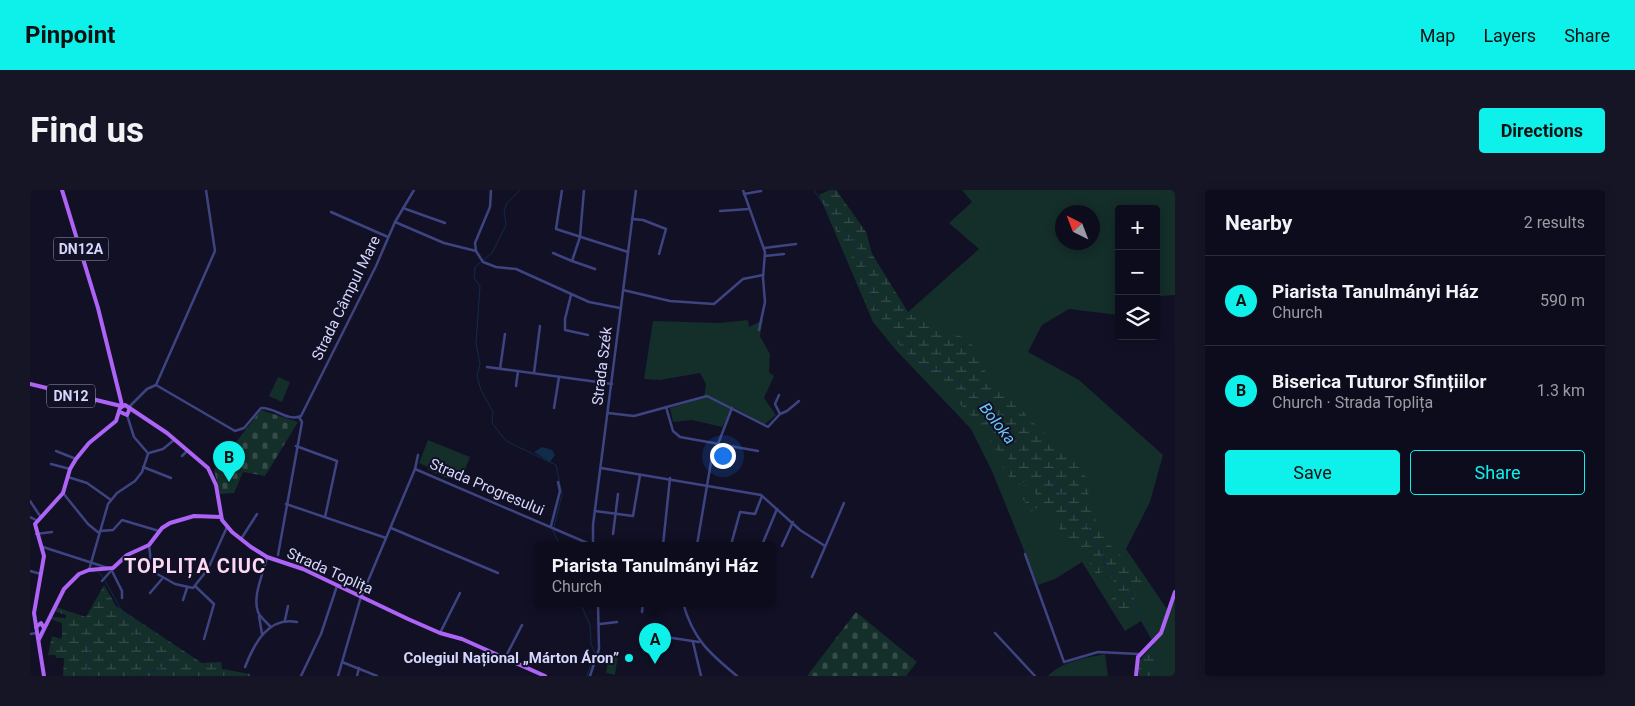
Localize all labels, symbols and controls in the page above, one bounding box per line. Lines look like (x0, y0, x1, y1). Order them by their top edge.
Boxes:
text: Pinpoint (25, 21, 115, 49)
text: Map (1420, 25, 1455, 46)
text: Layers (1483, 25, 1536, 46)
text: Share (1564, 25, 1610, 46)
button: Directions (1479, 108, 1605, 153)
text: Find us (30, 110, 144, 151)
north arrow (1055, 205, 1100, 250)
map controls (1115, 205, 1160, 340)
button: + (1115, 205, 1160, 250)
text: Nearby (1225, 211, 1292, 235)
text: 2 results (1524, 213, 1585, 232)
street label: Strada Câmpul Mare (308, 233, 384, 363)
road number: DN12A (53, 238, 108, 260)
button: − (1115, 250, 1160, 295)
text: Piarista Tanulmányi Ház (1272, 280, 1479, 303)
text: A (1236, 291, 1246, 310)
text: 590 m (1540, 291, 1585, 310)
button: layers (1115, 295, 1160, 340)
text: Church (1272, 303, 1323, 322)
street label: Strada Szék (588, 325, 616, 406)
text: Biserica Tuturor Sfințiilor (1272, 370, 1486, 393)
text: B (1236, 381, 1246, 400)
text: 1.3 km (1537, 381, 1585, 400)
road number: DN12 (47, 385, 95, 408)
text: Church · Strada Toplița (1272, 393, 1433, 412)
water label: Boloka (976, 399, 1020, 448)
pin: B (213, 441, 245, 482)
your location (710, 443, 736, 469)
button: Save (1225, 450, 1400, 495)
button: Share (1410, 450, 1585, 495)
street label: Strada Progresului (427, 455, 547, 519)
popup (535, 542, 775, 607)
street label: Strada Toplița (284, 544, 376, 598)
district label: TOPLIȚA CIUC (124, 554, 266, 579)
text: Piarista Tanulmányi Ház (552, 554, 758, 577)
text: Church (552, 577, 602, 596)
pin: A (639, 623, 671, 664)
place label: Colegiul Național „Márton Áron” (404, 649, 619, 667)
marker: Colegiul Național „Márton Áron” (623, 652, 635, 664)

